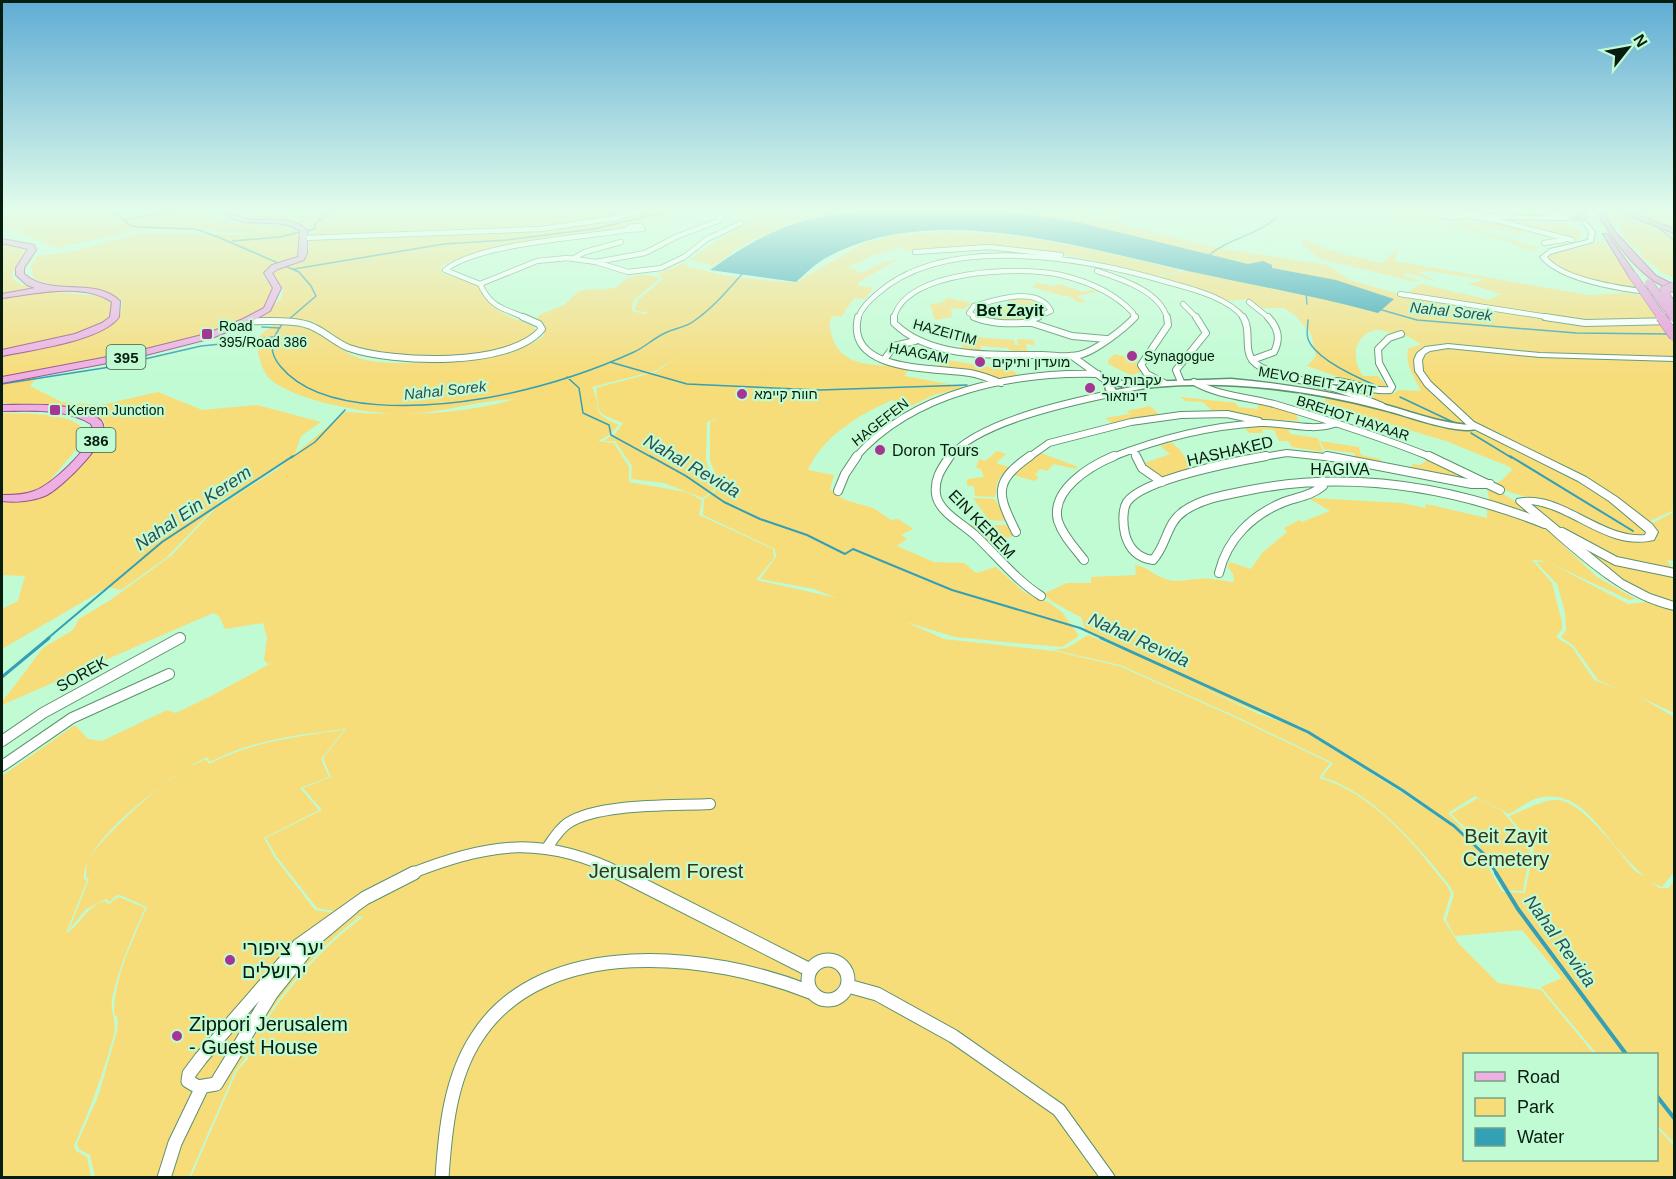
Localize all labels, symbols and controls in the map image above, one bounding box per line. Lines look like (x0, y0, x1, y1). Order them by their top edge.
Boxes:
north arrow (1598, 18, 1658, 78)
text: N (1630, 31, 1651, 50)
water label: Nahal Sorek (1409, 298, 1494, 324)
district label: Bet Zayit (976, 302, 1044, 319)
street label: HAZEITIM (911, 316, 979, 348)
place label: Road 395/Road 386 (219, 318, 307, 350)
marker: Road 395/Road 386 (200, 327, 214, 341)
street label: HAAGAM (888, 339, 950, 367)
road number: 395 (106, 345, 146, 369)
place label: Synagogue (1144, 348, 1215, 364)
marker: Synagogue (1125, 349, 1139, 363)
place label: מועדון ותיקים (992, 354, 1070, 370)
marker: מועדון ותיקים (973, 355, 987, 369)
street label: MEVO BEIT ZAYIT (1257, 363, 1377, 399)
place label: עקבות של דינוזאור (1102, 372, 1162, 404)
water label: Nahal Sorek (403, 377, 488, 403)
marker: עקבות של דינוזאור (1083, 381, 1097, 395)
place label: חוות קיימא (754, 386, 818, 402)
marker: חוות קיימא (735, 387, 749, 401)
street label: BREHOT HAYAAR (1295, 392, 1411, 444)
street label: HAGEFEN (848, 395, 912, 449)
place label: Kerem Junction (67, 402, 164, 418)
marker: Kerem Junction (48, 403, 62, 417)
road number: 386 (76, 428, 116, 452)
water label: Nahal Revida (640, 430, 744, 502)
street label: HASHAKED (1185, 433, 1275, 469)
place label: Doron Tours (892, 442, 979, 459)
marker: Doron Tours (873, 443, 887, 457)
street label: HAGIVA (1310, 461, 1370, 478)
water label: Nahal Ein Kerem (131, 462, 255, 554)
street label: EIN KEREM (945, 486, 1019, 562)
water label: Nahal Revida (1086, 609, 1192, 671)
street label: SOREK (53, 653, 111, 695)
park label: Beit Zayit Cemetery (1463, 825, 1549, 870)
park label: Jerusalem Forest (589, 860, 744, 882)
water label: Nahal Revida (1520, 891, 1600, 991)
place label: יער ציפורי ירושלים (242, 937, 324, 982)
marker: יער ציפורי ירושלים (223, 953, 237, 967)
place label: Zippori Jerusalem - Guest House (189, 1013, 348, 1058)
marker: Zippori Jerusalem - Guest House (170, 1029, 184, 1043)
legend (1463, 1053, 1658, 1161)
text: Road (1517, 1067, 1560, 1087)
text: Park (1517, 1097, 1555, 1117)
text: Water (1517, 1127, 1564, 1147)

